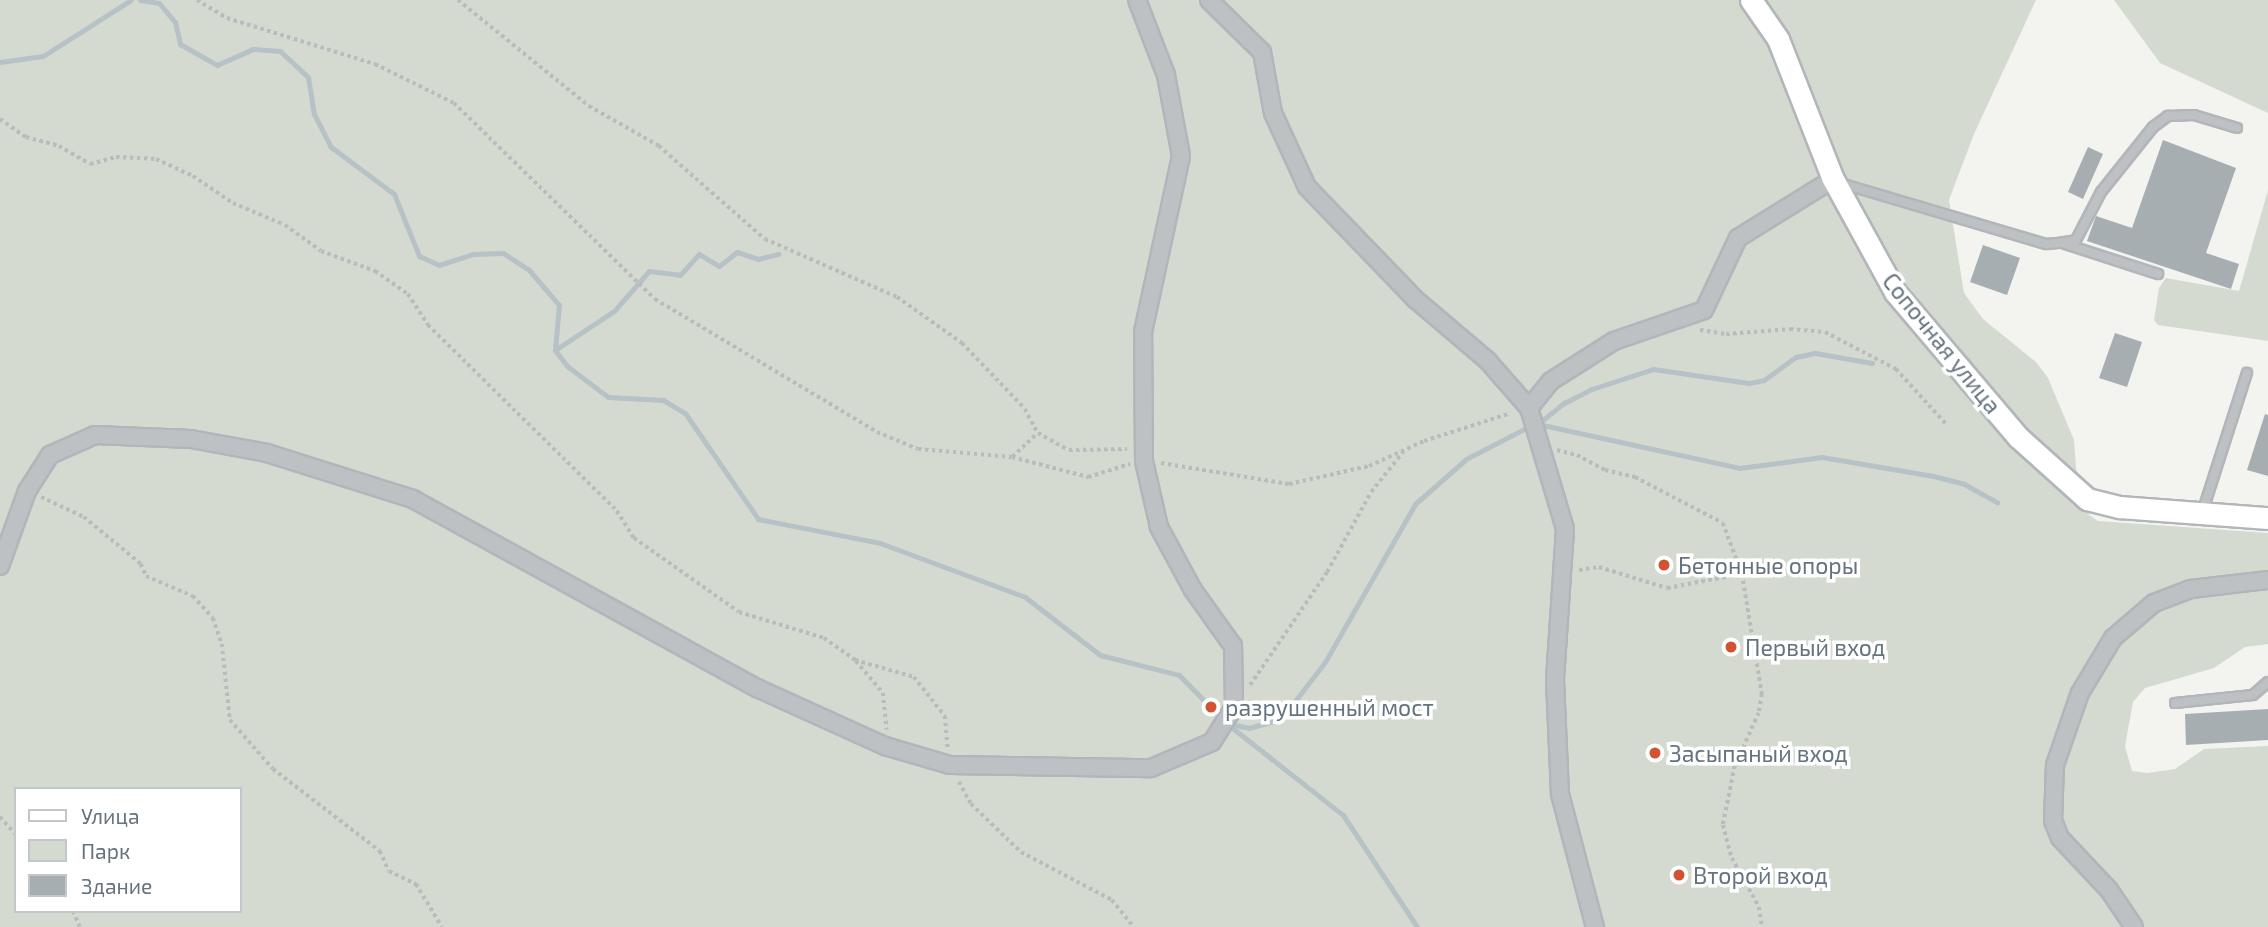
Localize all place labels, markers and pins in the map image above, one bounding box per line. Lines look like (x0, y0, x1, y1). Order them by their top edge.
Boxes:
place label: Бетонные опоры (1678, 551, 1858, 579)
marker: Бетонные опоры (1656, 557, 1672, 573)
place label: Первый вход (1745, 633, 1885, 661)
marker: Первый вход (1723, 639, 1739, 655)
place label: разрушенный мост (1225, 693, 1434, 721)
marker: разрушенный мост (1203, 699, 1219, 715)
place label: Засыпаный вход (1669, 739, 1848, 767)
marker: Засыпаный вход (1647, 745, 1663, 761)
place label: Второй вход (1693, 861, 1828, 889)
marker: Второй вход (1671, 867, 1687, 883)

